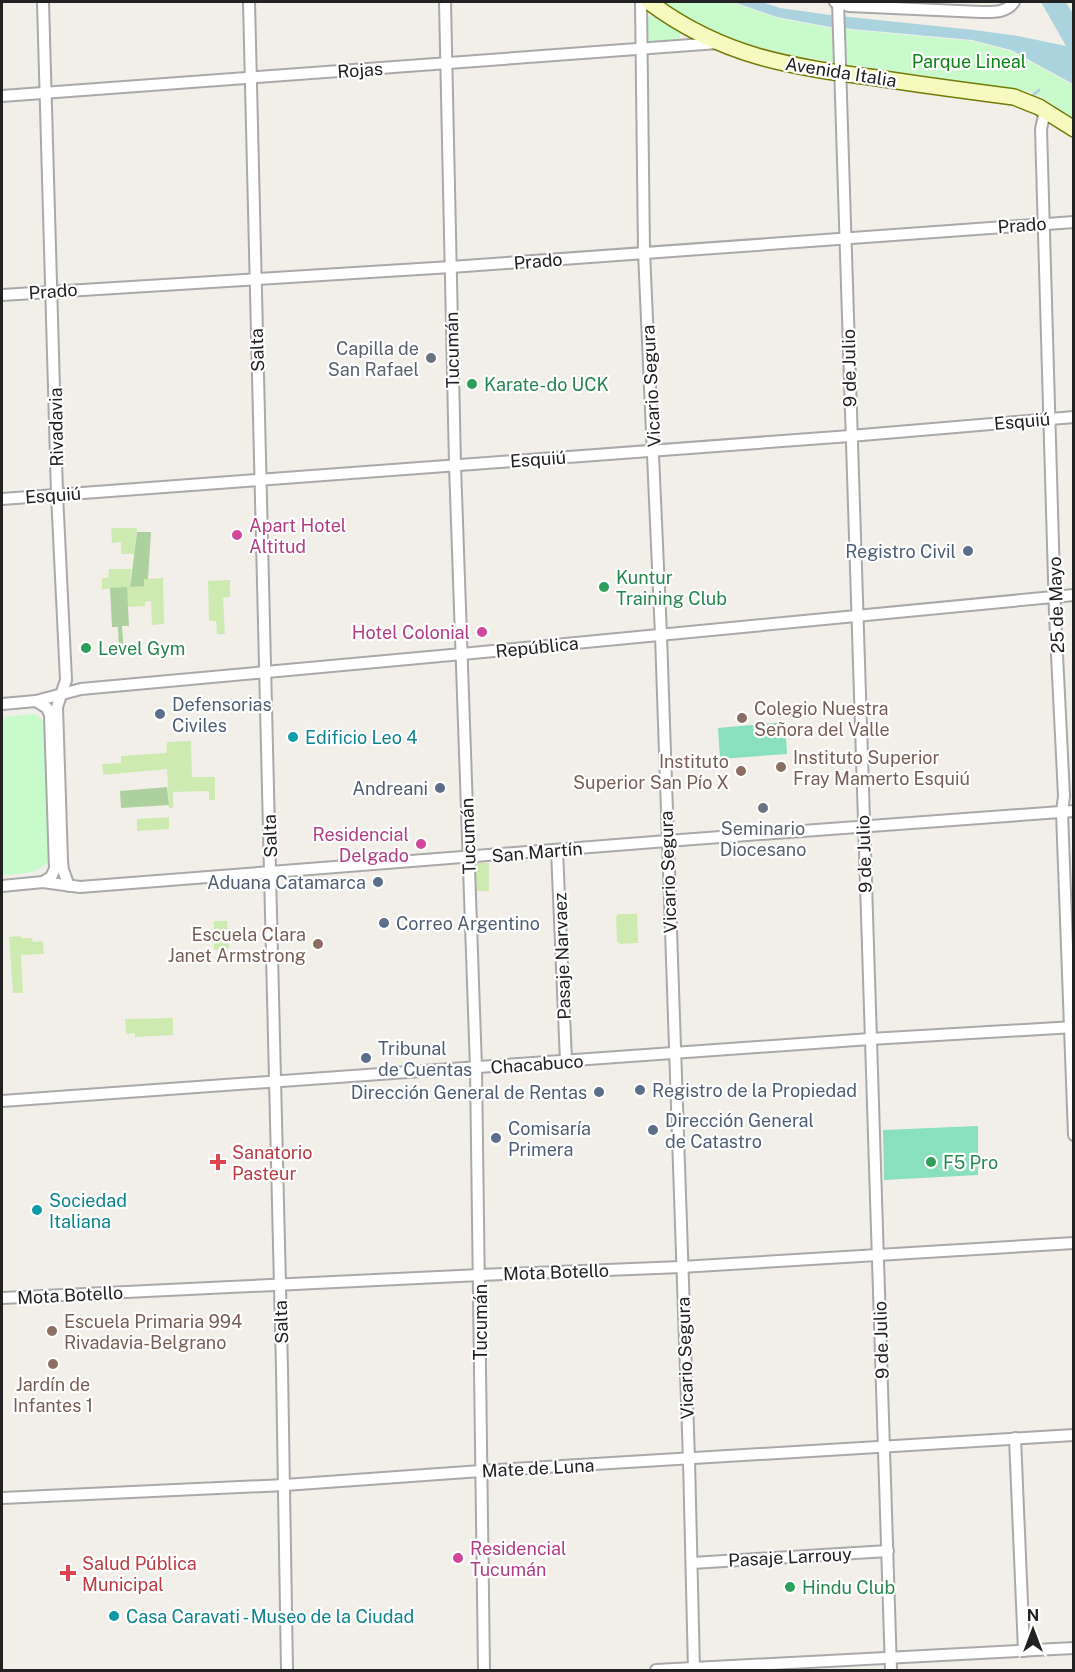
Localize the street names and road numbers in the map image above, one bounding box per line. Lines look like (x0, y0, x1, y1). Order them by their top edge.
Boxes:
street label: Avenida Italia (784, 53, 898, 91)
street label: Rojas (336, 58, 384, 82)
street label: Prado (997, 213, 1047, 237)
street label: Prado (513, 248, 563, 274)
street label: Prado (28, 279, 78, 303)
street label: Tucumán (441, 312, 463, 388)
street label: Vicario Segura (637, 324, 665, 448)
street label: Salta (246, 328, 268, 372)
street label: 9 de Julio (838, 329, 860, 407)
street label: Rivadavia (45, 387, 67, 467)
street label: Esquiú (993, 408, 1051, 434)
street label: Esquiú (509, 447, 567, 471)
street label: Esquiú (24, 483, 82, 507)
street label: 25 de Mayo (1044, 556, 1068, 654)
street label: República (494, 632, 580, 662)
street label: Tucumán (456, 797, 480, 875)
street label: Vicario Segura (655, 810, 681, 934)
street label: Salta (259, 814, 281, 858)
street label: 9 de Julio (852, 815, 876, 893)
street label: San Martín (491, 838, 583, 866)
street label: Pasaje Narvaez (549, 892, 575, 1020)
street label: Chacabuco (490, 1050, 584, 1078)
street label: Mota Botello (503, 1260, 609, 1284)
street label: Mota Botello (16, 1282, 124, 1308)
street label: Tucumán (470, 1284, 491, 1360)
street label: Vicario Segura (672, 1296, 698, 1420)
street label: Salta (270, 1300, 292, 1344)
street label: 9 de Julio (869, 1301, 893, 1379)
street label: Mate de Luna (481, 1455, 595, 1481)
street label: Pasaje Larrouy (728, 1543, 853, 1571)

